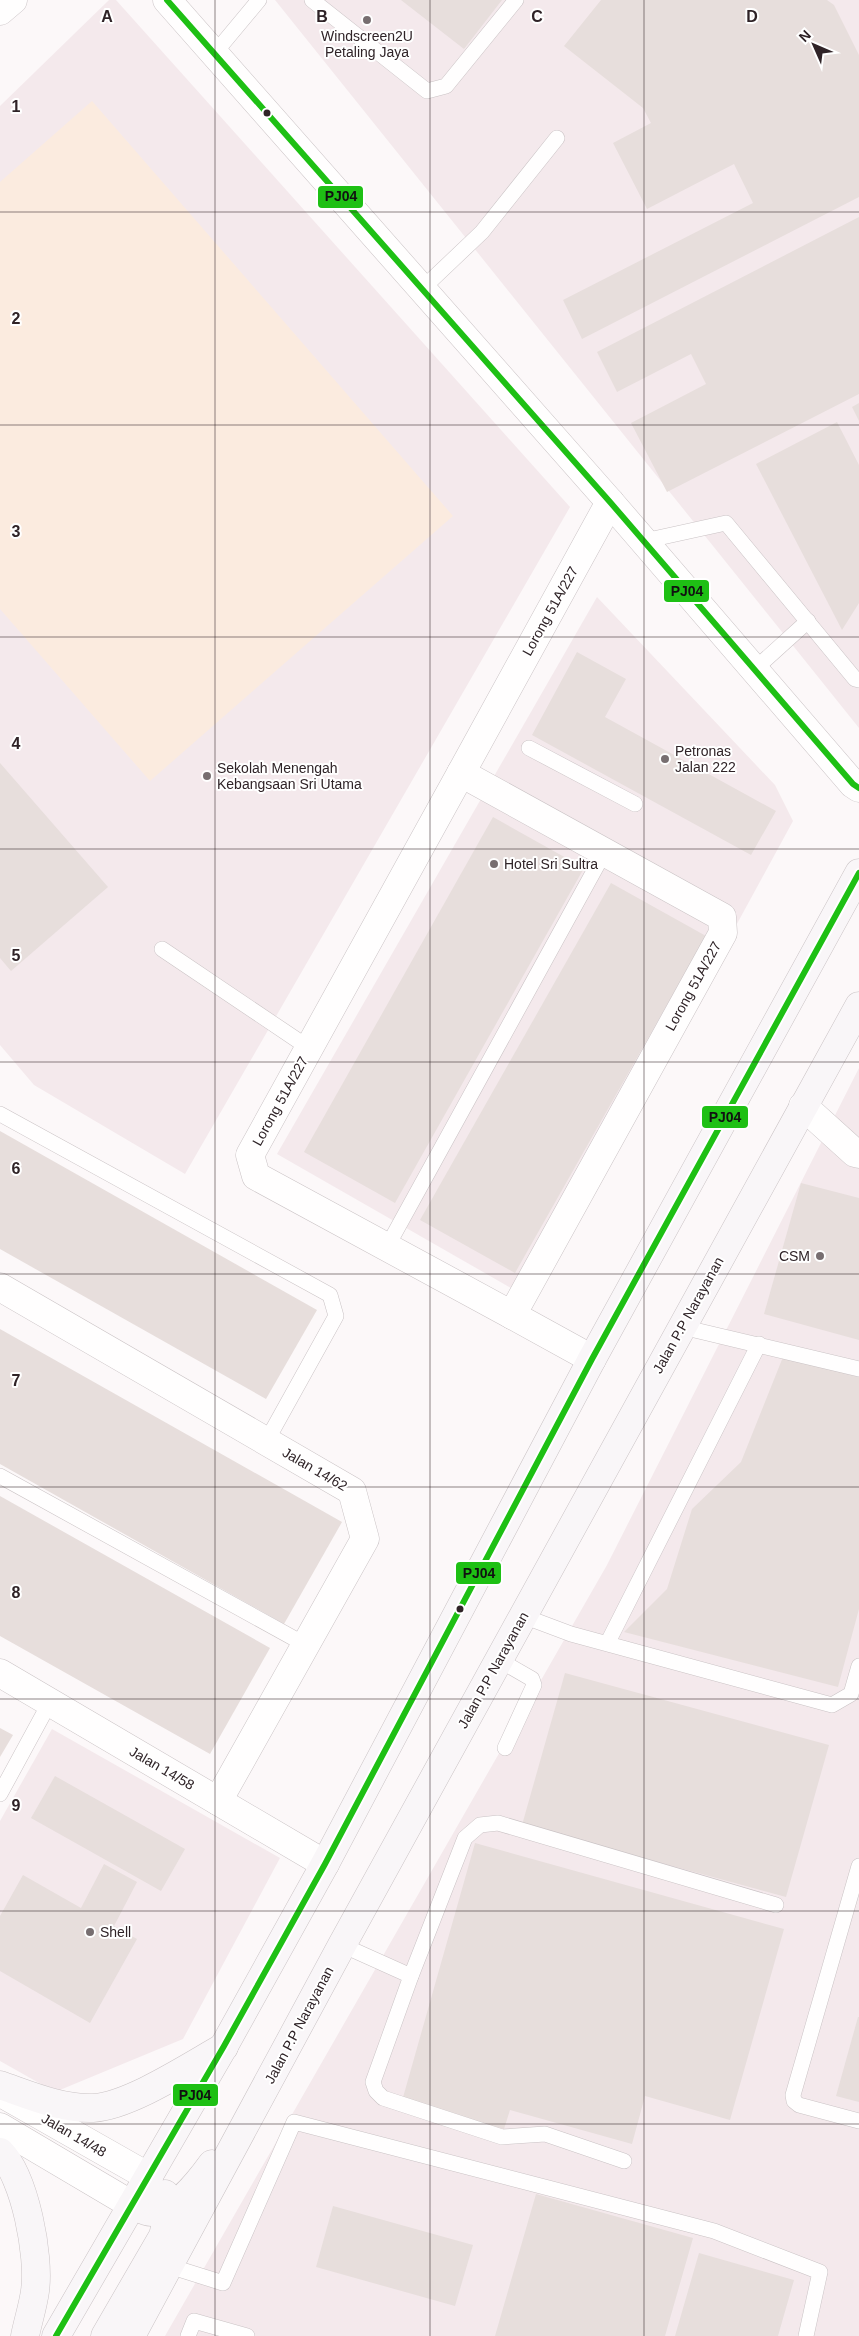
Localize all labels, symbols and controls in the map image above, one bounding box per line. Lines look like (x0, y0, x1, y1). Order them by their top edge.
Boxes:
text: A (101, 8, 113, 25)
text: B (316, 8, 328, 25)
text: C (531, 8, 543, 25)
text: D (746, 8, 758, 25)
marker: Windscreen2U Petaling Jaya (361, 14, 373, 26)
north arrow (789, 20, 839, 70)
text: N (796, 27, 814, 45)
place label: Windscreen2U Petaling Jaya (321, 28, 413, 60)
text: 1 (12, 98, 21, 115)
unlabelled marker (262, 108, 272, 118)
line badge: PJ04 (317, 185, 364, 209)
text: PJ04 (325, 188, 358, 204)
text: 2 (12, 310, 21, 327)
text: 3 (12, 523, 21, 540)
street label: Lorong 51A/227 (519, 563, 581, 658)
line badge: PJ04 (663, 579, 710, 603)
text: PJ04 (671, 583, 704, 599)
text: 4 (12, 735, 21, 752)
place label: Petronas Jalan 222 (675, 743, 736, 775)
marker: Petronas Jalan 222 (659, 753, 671, 765)
place label: Sekolah Menengah Kebangsaan Sri Utama (217, 760, 362, 792)
marker: Sekolah Menengah Kebangsaan Sri Utama (201, 770, 213, 782)
place label: Hotel Sri Sultra (504, 856, 598, 872)
marker: Hotel Sri Sultra (488, 858, 500, 870)
street label: Lorong 51A/227 (662, 938, 724, 1033)
text: 5 (12, 947, 21, 964)
street label: Lorong 51A/227 (249, 1053, 311, 1148)
line badge: PJ04 (701, 1105, 749, 1129)
text: PJ04 (709, 1109, 742, 1125)
text: 6 (12, 1160, 21, 1177)
place label: CSM (779, 1248, 810, 1264)
marker: CSM (814, 1250, 826, 1262)
street label: Jalan P.P Narayanan (649, 1254, 727, 1376)
text: 7 (12, 1372, 21, 1389)
street label: Jalan 14/62 (280, 1444, 351, 1494)
line badge: PJ04 (455, 1561, 502, 1585)
text: PJ04 (463, 1565, 496, 1581)
text: 8 (12, 1584, 21, 1601)
unlabelled marker (455, 1604, 465, 1614)
street label: Jalan P.P Narayanan (454, 1609, 532, 1731)
street label: Jalan 14/58 (127, 1743, 198, 1793)
text: 9 (12, 1797, 21, 1814)
place label: Shell (100, 1924, 131, 1940)
marker: Shell (84, 1926, 96, 1938)
street label: Jalan P.P Narayanan (261, 1964, 337, 2086)
line badge: PJ04 (172, 2083, 219, 2107)
text: PJ04 (179, 2087, 212, 2103)
street label: Jalan 14/48 (39, 2110, 110, 2160)

